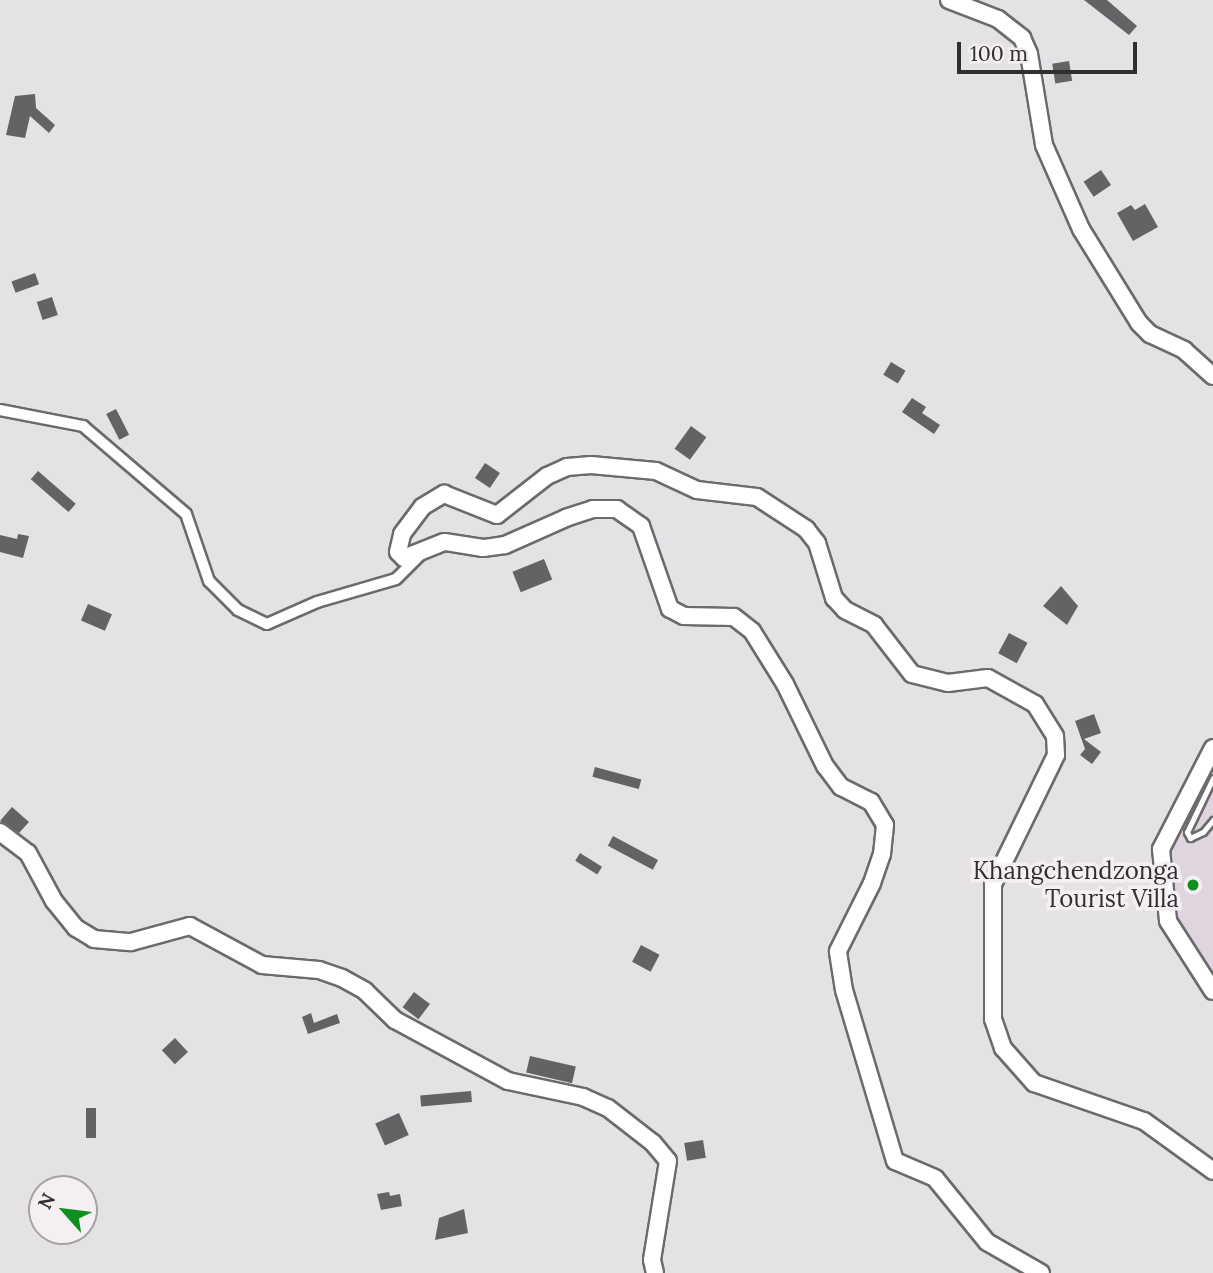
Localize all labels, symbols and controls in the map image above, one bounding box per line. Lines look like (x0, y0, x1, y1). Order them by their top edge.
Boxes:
scale bar (961, 28, 1141, 72)
text: 100 m (970, 40, 1028, 67)
place label: Khangchendzonga Tourist Villa (973, 857, 1179, 913)
marker: Khangchendzonga Tourist Villa (1185, 877, 1201, 893)
north arrow (28, 1175, 98, 1245)
text: N (32, 1189, 60, 1213)

